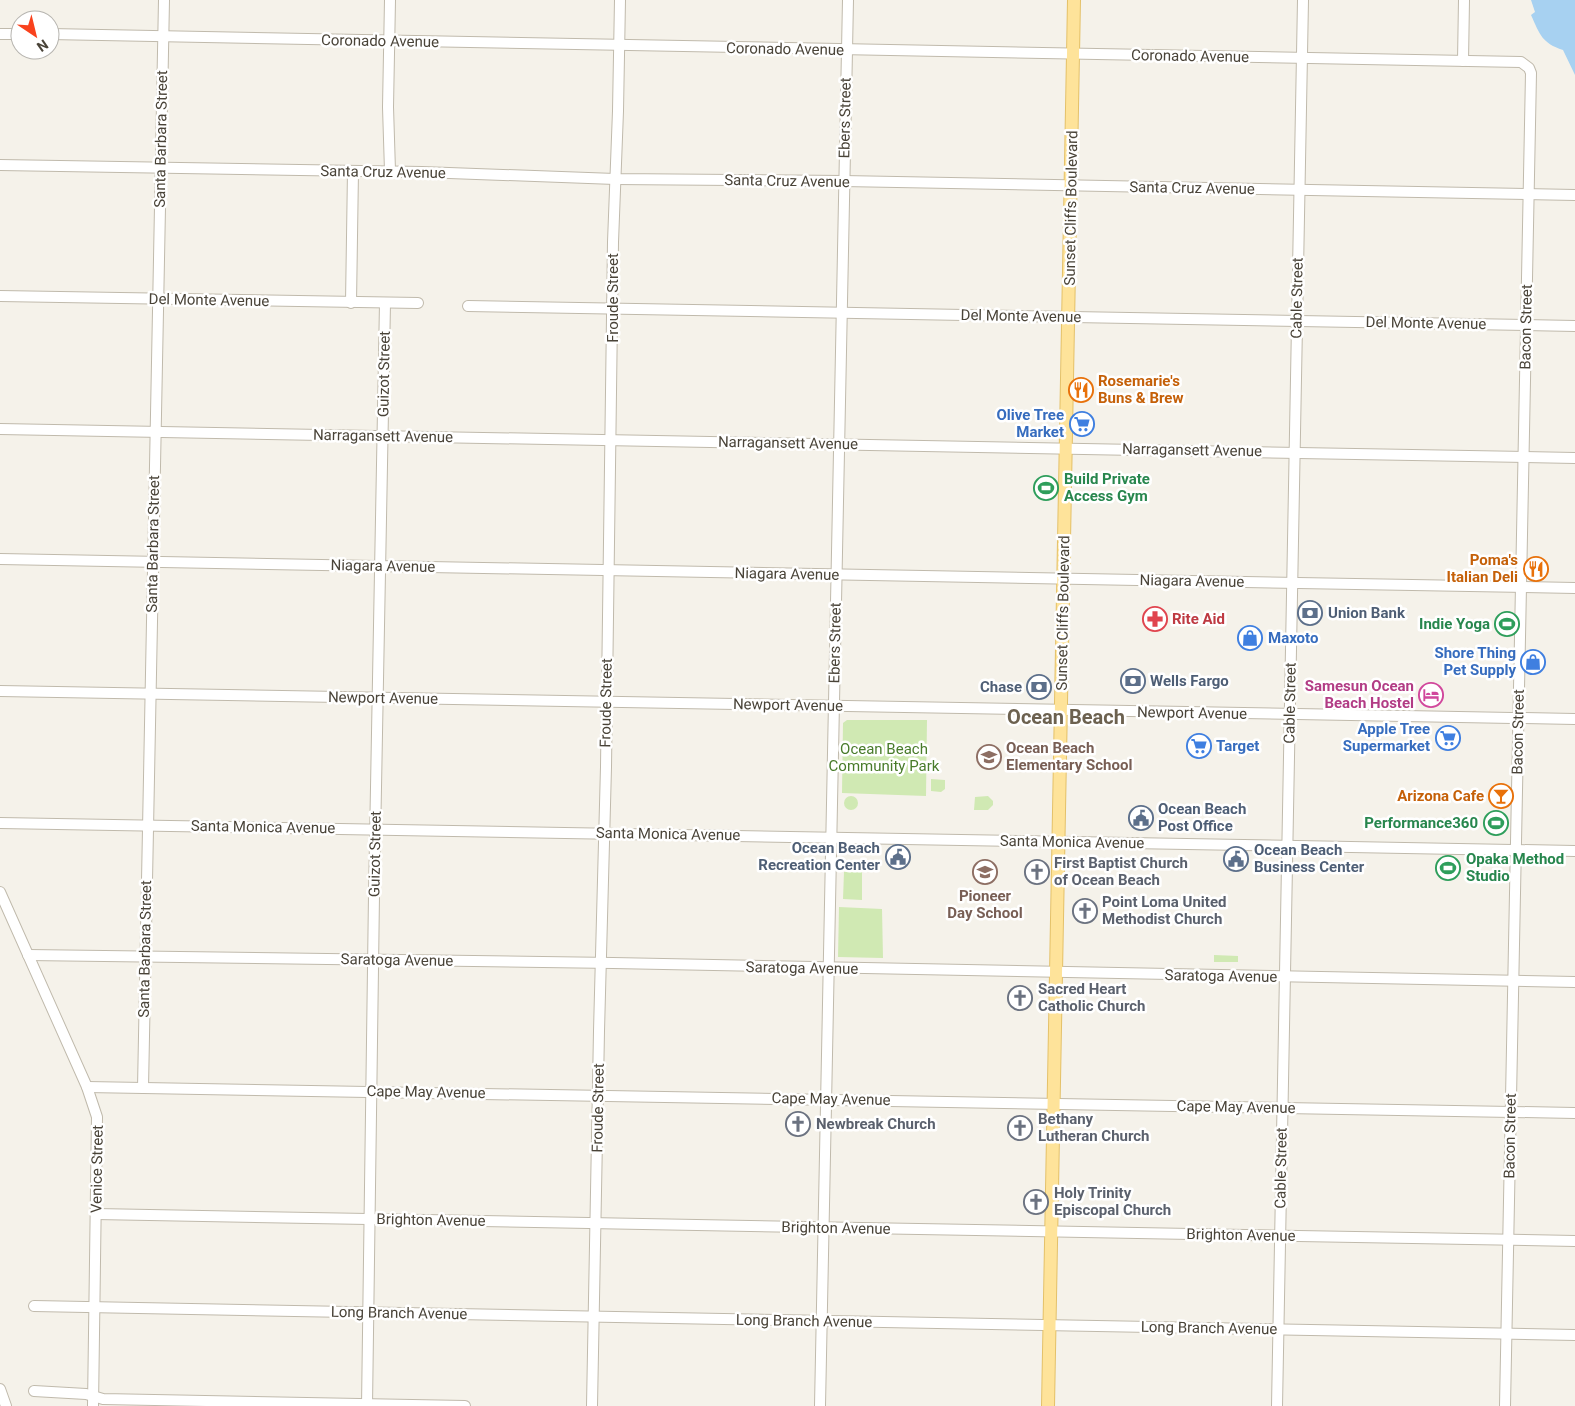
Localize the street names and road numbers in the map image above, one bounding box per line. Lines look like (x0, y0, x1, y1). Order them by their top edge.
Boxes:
street label: Coronado Avenue (321, 31, 439, 51)
street label: Coronado Avenue (726, 39, 844, 59)
street label: Coronado Avenue (1131, 46, 1249, 66)
street label: Santa Barbara Street (151, 70, 171, 208)
street label: Ebers Street (835, 77, 855, 159)
street label: Sunset Cliffs Boulevard (1061, 130, 1081, 286)
street label: Santa Cruz Avenue (320, 162, 446, 182)
street label: Santa Cruz Avenue (724, 171, 850, 191)
street label: Santa Cruz Avenue (1129, 178, 1255, 198)
street label: Froude Street (604, 253, 622, 343)
street label: Cable Street (1287, 257, 1307, 339)
street label: Bacon Street (1516, 284, 1536, 370)
street label: Del Monte Avenue (148, 290, 270, 310)
street label: Del Monte Avenue (960, 306, 1082, 326)
street label: Del Monte Avenue (1365, 313, 1487, 333)
street label: Guizot Street (374, 331, 394, 417)
street label: Narragansett Avenue (313, 426, 453, 446)
street label: Narragansett Avenue (718, 433, 858, 453)
street label: Narragansett Avenue (1122, 440, 1262, 460)
street label: Santa Barbara Street (143, 475, 163, 613)
street label: Sunset Cliffs Boulevard (1053, 535, 1073, 691)
street label: Niagara Avenue (330, 556, 436, 576)
street label: Niagara Avenue (734, 564, 840, 584)
street label: Niagara Avenue (1139, 571, 1245, 591)
street label: Ebers Street (825, 602, 845, 684)
street label: Froude Street (596, 658, 616, 748)
street label: Cable Street (1280, 662, 1300, 744)
street label: Newport Avenue (328, 688, 438, 708)
street label: Bacon Street (1508, 689, 1528, 775)
street label: Newport Avenue (733, 695, 843, 715)
street label: Newport Avenue (1137, 703, 1247, 723)
street label: Guizot Street (365, 811, 385, 897)
street label: Santa Monica Avenue (191, 817, 335, 837)
street label: Santa Monica Avenue (596, 824, 740, 844)
street label: Santa Monica Avenue (1000, 832, 1144, 852)
street label: Santa Barbara Street (135, 880, 155, 1018)
street label: Saratoga Avenue (341, 950, 454, 970)
street label: Saratoga Avenue (746, 958, 859, 978)
street label: Saratoga Avenue (1165, 966, 1278, 986)
street label: Froude Street (588, 1063, 608, 1153)
street label: Cape May Avenue (366, 1082, 486, 1102)
street label: Cape May Avenue (771, 1089, 891, 1109)
street label: Bacon Street (1500, 1093, 1520, 1179)
street label: Cape May Avenue (1176, 1097, 1296, 1117)
street label: Venice Street (87, 1125, 107, 1213)
street label: Cable Street (1271, 1127, 1291, 1209)
street label: Brighton Avenue (376, 1210, 486, 1230)
street label: Brighton Avenue (781, 1218, 891, 1238)
street label: Brighton Avenue (1186, 1225, 1296, 1245)
street label: Long Branch Avenue (331, 1303, 467, 1323)
street label: Long Branch Avenue (736, 1311, 872, 1331)
street label: Long Branch Avenue (1141, 1318, 1277, 1338)

